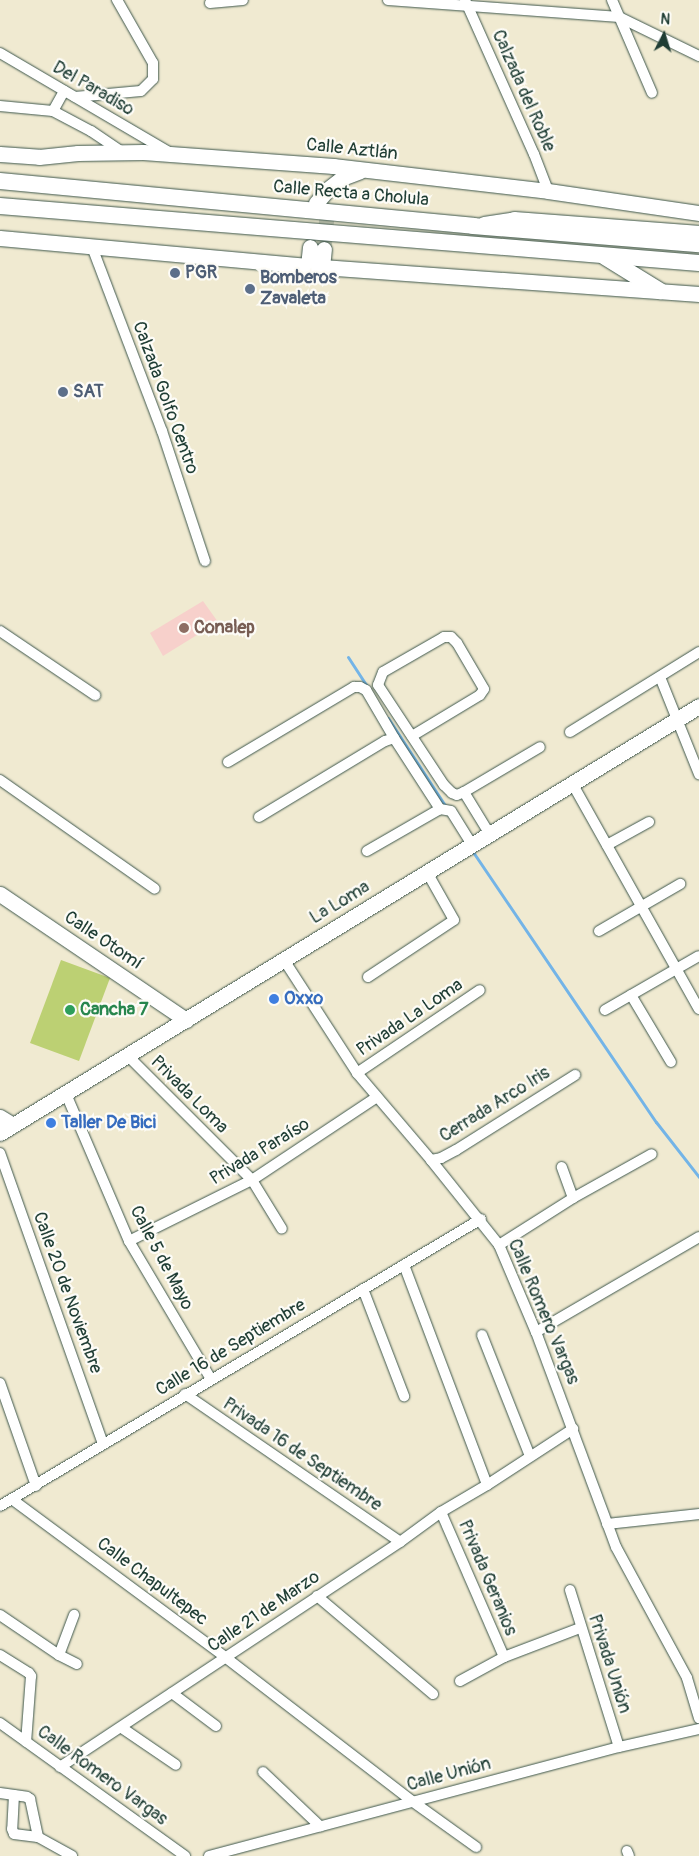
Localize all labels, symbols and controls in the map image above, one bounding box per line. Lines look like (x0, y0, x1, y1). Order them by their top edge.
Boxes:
north arrow (639, 10, 689, 60)
text: N (660, 11, 671, 28)
street label: Calzada del Roble (487, 27, 559, 155)
street label: Del Paradiso (48, 57, 138, 121)
street label: Calle Aztlán (305, 134, 399, 166)
street label: Calle Recta a Cholula (272, 176, 430, 212)
place label: PGR (185, 262, 217, 284)
marker: PGR (169, 267, 181, 279)
place label: Bomberos Zavaleta (260, 268, 337, 310)
marker: Bomberos Zavaleta (244, 283, 256, 295)
street label: Calzada Golfo Centro (127, 319, 203, 477)
place label: SAT (73, 381, 104, 403)
marker: SAT (57, 386, 69, 398)
place label: Conalep (194, 617, 255, 639)
marker: Conalep (178, 622, 190, 634)
street label: La Loma (306, 877, 374, 929)
street label: Calle Otomí (60, 907, 146, 975)
street label: Privada La Loma (353, 975, 467, 1061)
place label: Oxxo (284, 988, 323, 1010)
marker: Oxxo (268, 993, 280, 1005)
place label: Cancha 7 (80, 999, 149, 1021)
marker: Cancha 7 (64, 1004, 76, 1016)
street label: Privada Loma (146, 1052, 232, 1138)
street label: Cerrada Arco Iris (436, 1062, 554, 1148)
place label: Taller De Bici (61, 1112, 156, 1134)
street label: Privada Paraíso (206, 1114, 314, 1190)
marker: Taller De Bici (45, 1117, 57, 1129)
street label: Calle 5 de Mayo (124, 1202, 198, 1314)
street label: Calle 20 de Noviembre (28, 1209, 106, 1377)
street label: Calle Romero Vargas (503, 1236, 583, 1388)
street label: Calle 16 de Septiembre (152, 1295, 310, 1401)
street label: Privada 16 de Septiembre (218, 1394, 386, 1516)
street label: Privada Geranios (453, 1517, 521, 1639)
street label: Calle Chapultepec (92, 1533, 212, 1631)
street label: Calle 21 de Marzo (204, 1567, 324, 1657)
street label: Privada Unión (583, 1612, 635, 1716)
street label: Calle Romero Vargas (33, 1721, 171, 1831)
street label: Calle Unión (405, 1753, 493, 1797)

